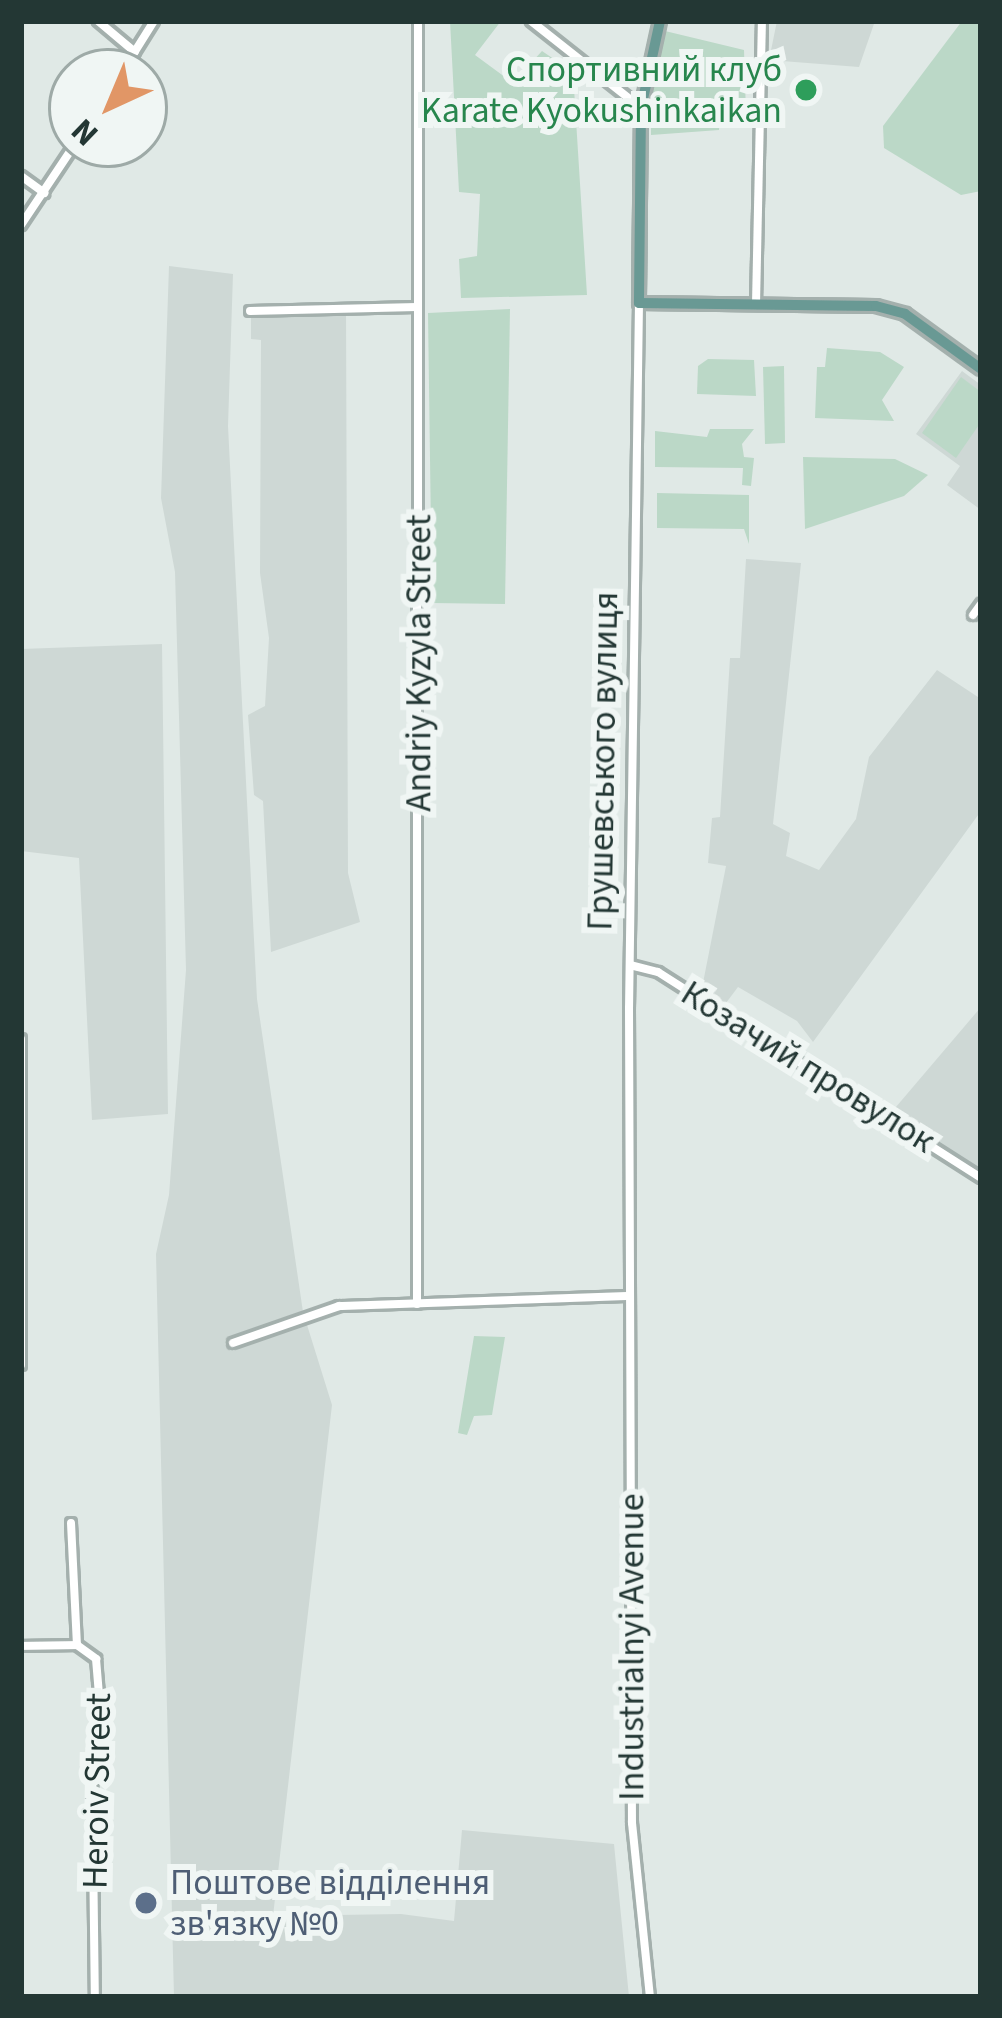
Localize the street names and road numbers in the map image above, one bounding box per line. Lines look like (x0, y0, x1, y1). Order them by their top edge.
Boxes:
street label: Andriy Kyzyla Street (397, 514, 441, 812)
street label: Грушевського вулиця (578, 591, 628, 931)
street label: Козачий провулок (673, 972, 943, 1162)
street label: Industrialnyi Avenue (610, 1493, 654, 1801)
street label: Heroiv Street (74, 1693, 120, 1889)

